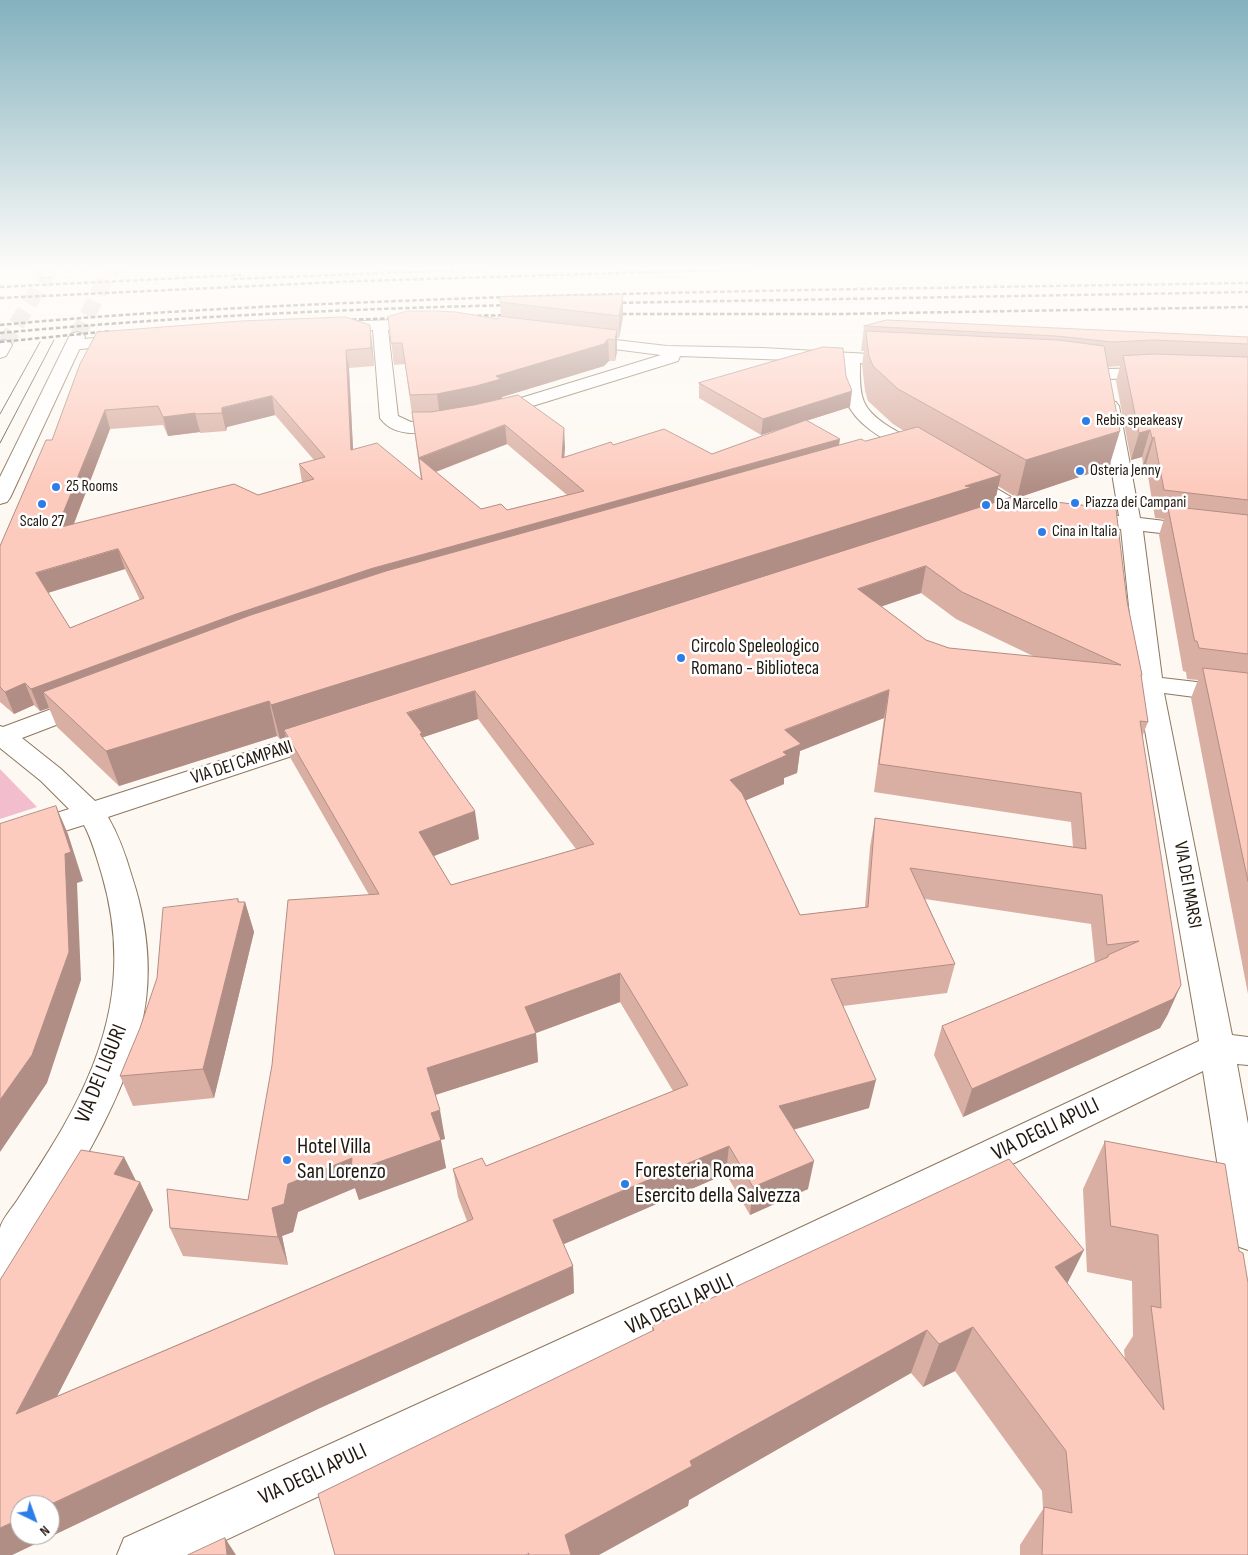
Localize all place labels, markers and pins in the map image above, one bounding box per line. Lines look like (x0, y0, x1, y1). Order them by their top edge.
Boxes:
place label: Rebis speakeasy (1096, 411, 1183, 431)
marker: Rebis speakeasy (1080, 415, 1092, 427)
place label: Osteria Jenny (1090, 461, 1161, 481)
marker: Osteria Jenny (1074, 465, 1086, 477)
place label: 25 Rooms (66, 477, 118, 497)
marker: 25 Rooms (50, 481, 62, 493)
place label: Piazza dei Campani (1085, 493, 1186, 513)
place label: Da Marcello (996, 495, 1058, 515)
marker: Piazza dei Campani (1069, 497, 1081, 509)
marker: Scalo 27 (36, 498, 48, 510)
marker: Da Marcello (980, 499, 992, 511)
place label: Scalo 27 (20, 512, 64, 532)
place label: Cina in Italia (1052, 522, 1117, 542)
marker: Cina in Italia (1036, 526, 1048, 538)
place label: Circolo Speleologico Romano - Biblioteca (691, 636, 819, 680)
marker: Circolo Speleologico Romano - Biblioteca (675, 652, 687, 664)
place label: Hotel Villa San Lorenzo (297, 1134, 386, 1186)
marker: Hotel Villa San Lorenzo (281, 1154, 293, 1166)
place label: Foresteria Roma Esercito della Salvezza (635, 1158, 800, 1210)
marker: Foresteria Roma Esercito della Salvezza (619, 1178, 631, 1190)

